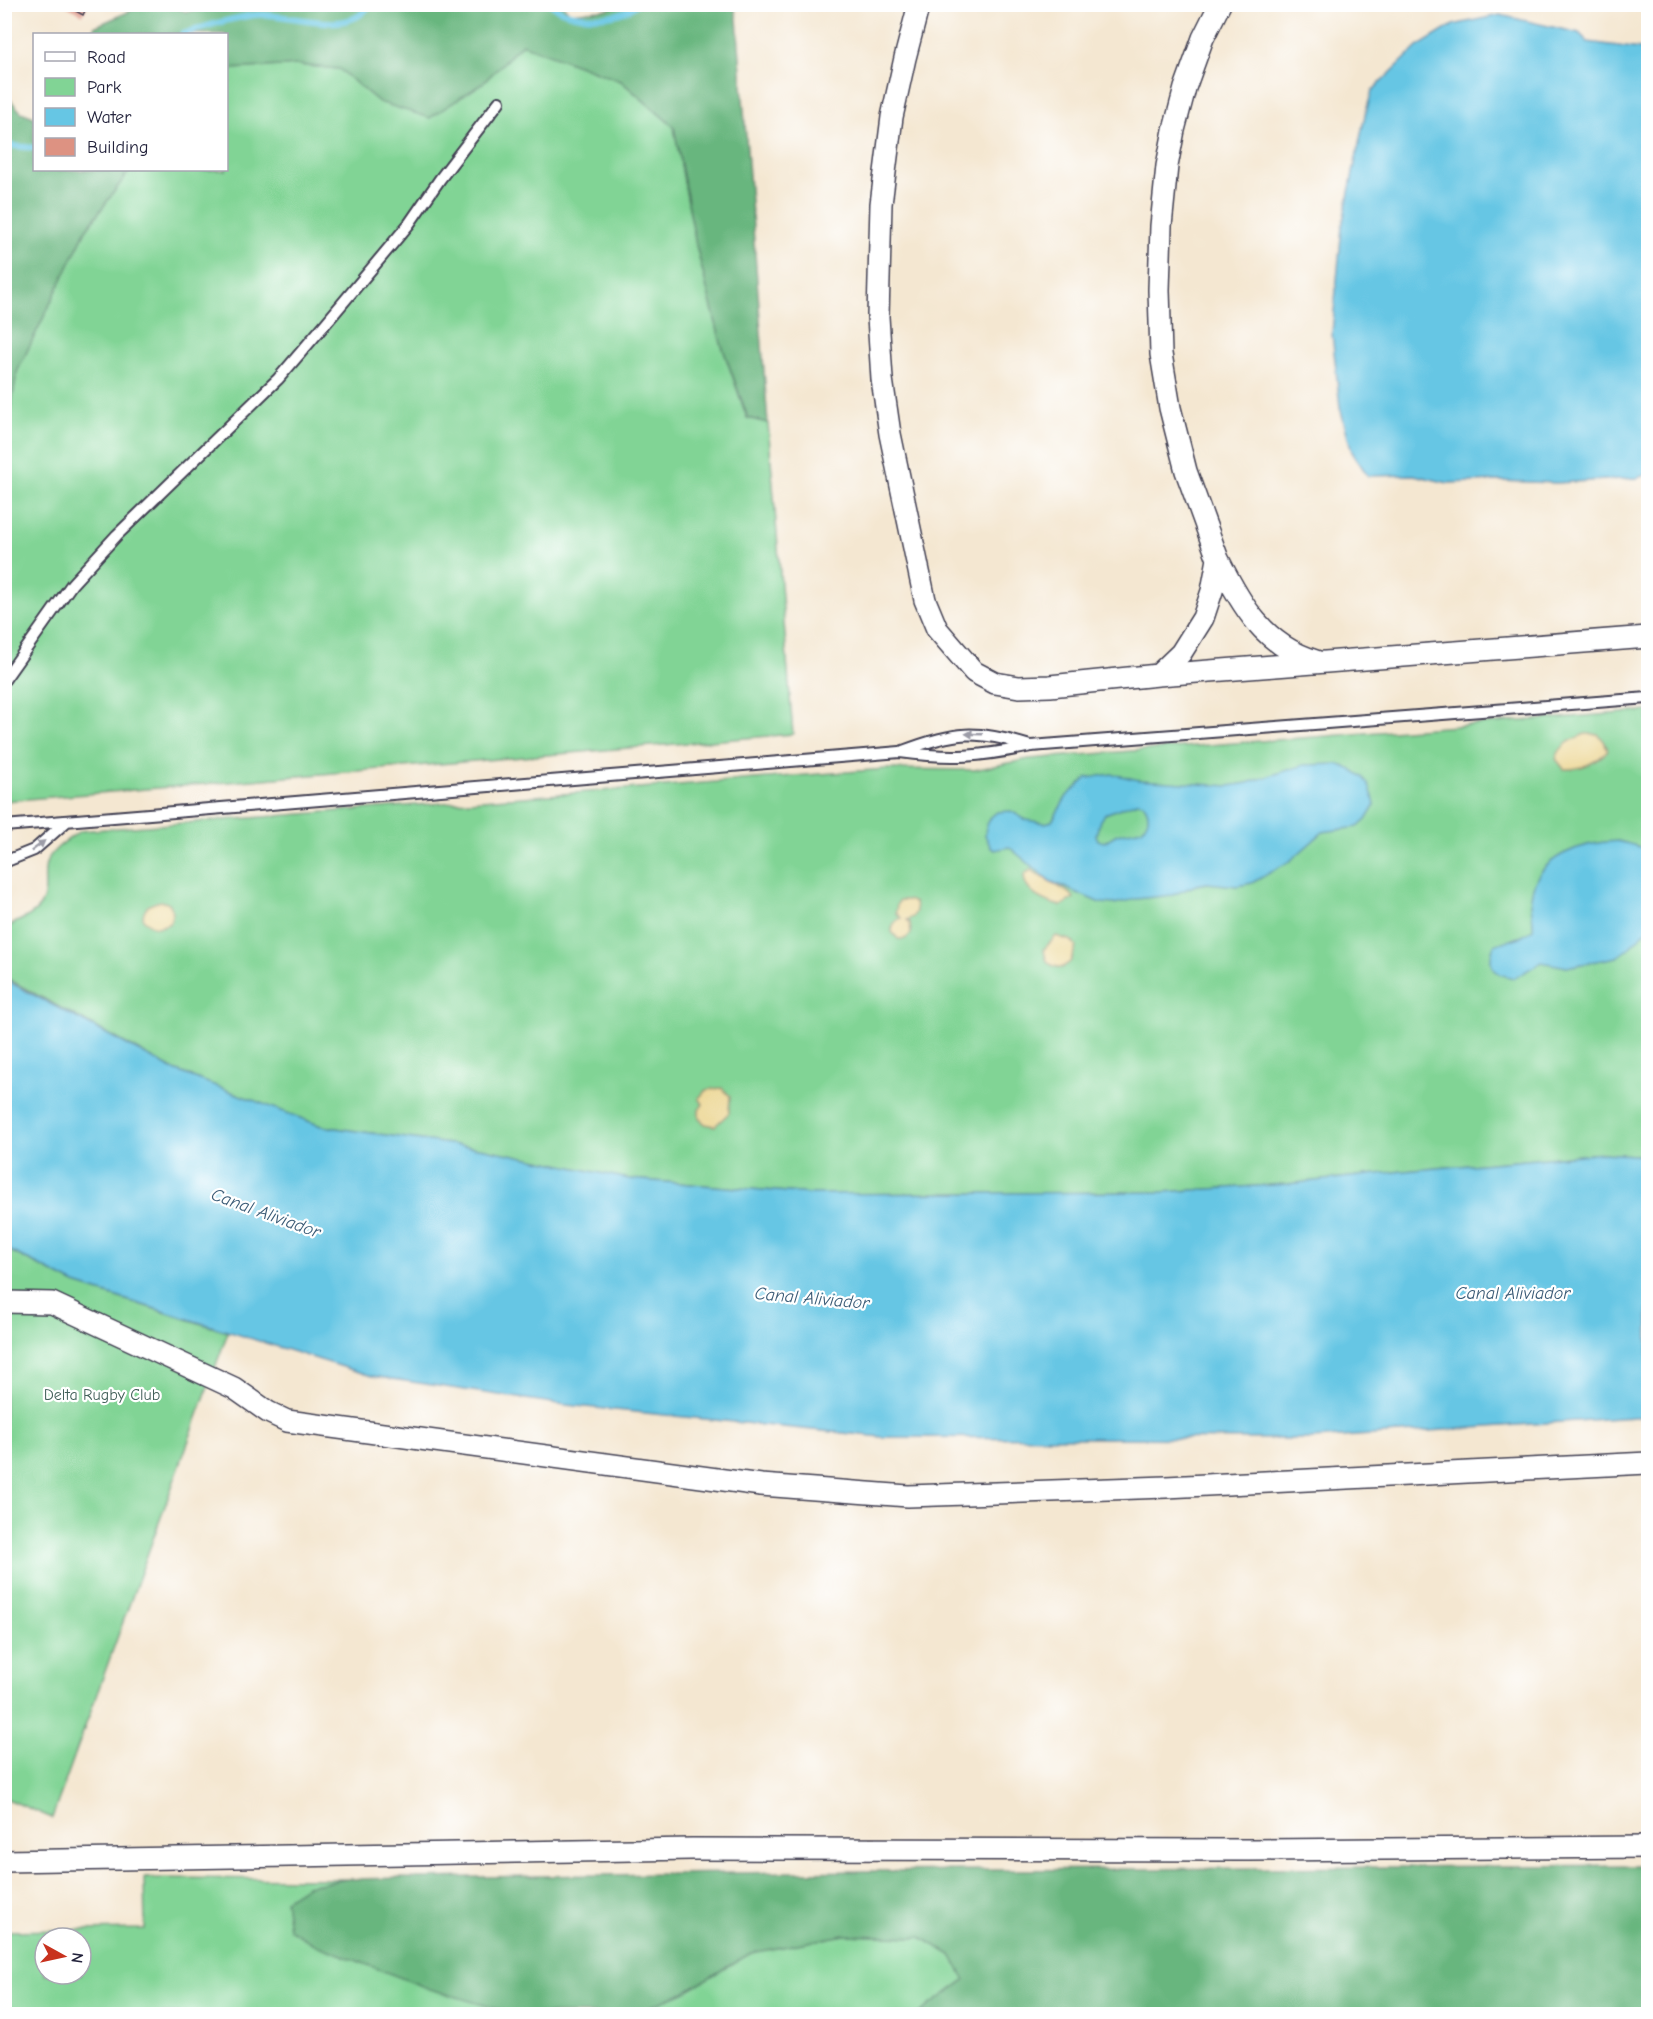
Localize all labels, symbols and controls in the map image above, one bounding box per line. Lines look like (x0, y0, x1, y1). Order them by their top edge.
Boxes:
legend (33, 33, 228, 171)
text: Road (87, 47, 126, 68)
text: Park (87, 77, 122, 98)
text: Water (87, 107, 132, 128)
text: Building (87, 137, 149, 158)
one-way arrow (965, 730, 984, 739)
one-way arrow (30, 839, 46, 852)
water label: Canal Aliviador (208, 1184, 324, 1243)
water label: Canal Aliviador (754, 1283, 871, 1314)
water label: Canal Aliviador (1455, 1283, 1571, 1304)
park label: Delta Rugby Club (44, 1386, 160, 1404)
north arrow (33, 1926, 93, 1986)
text: N (67, 1952, 87, 1964)

